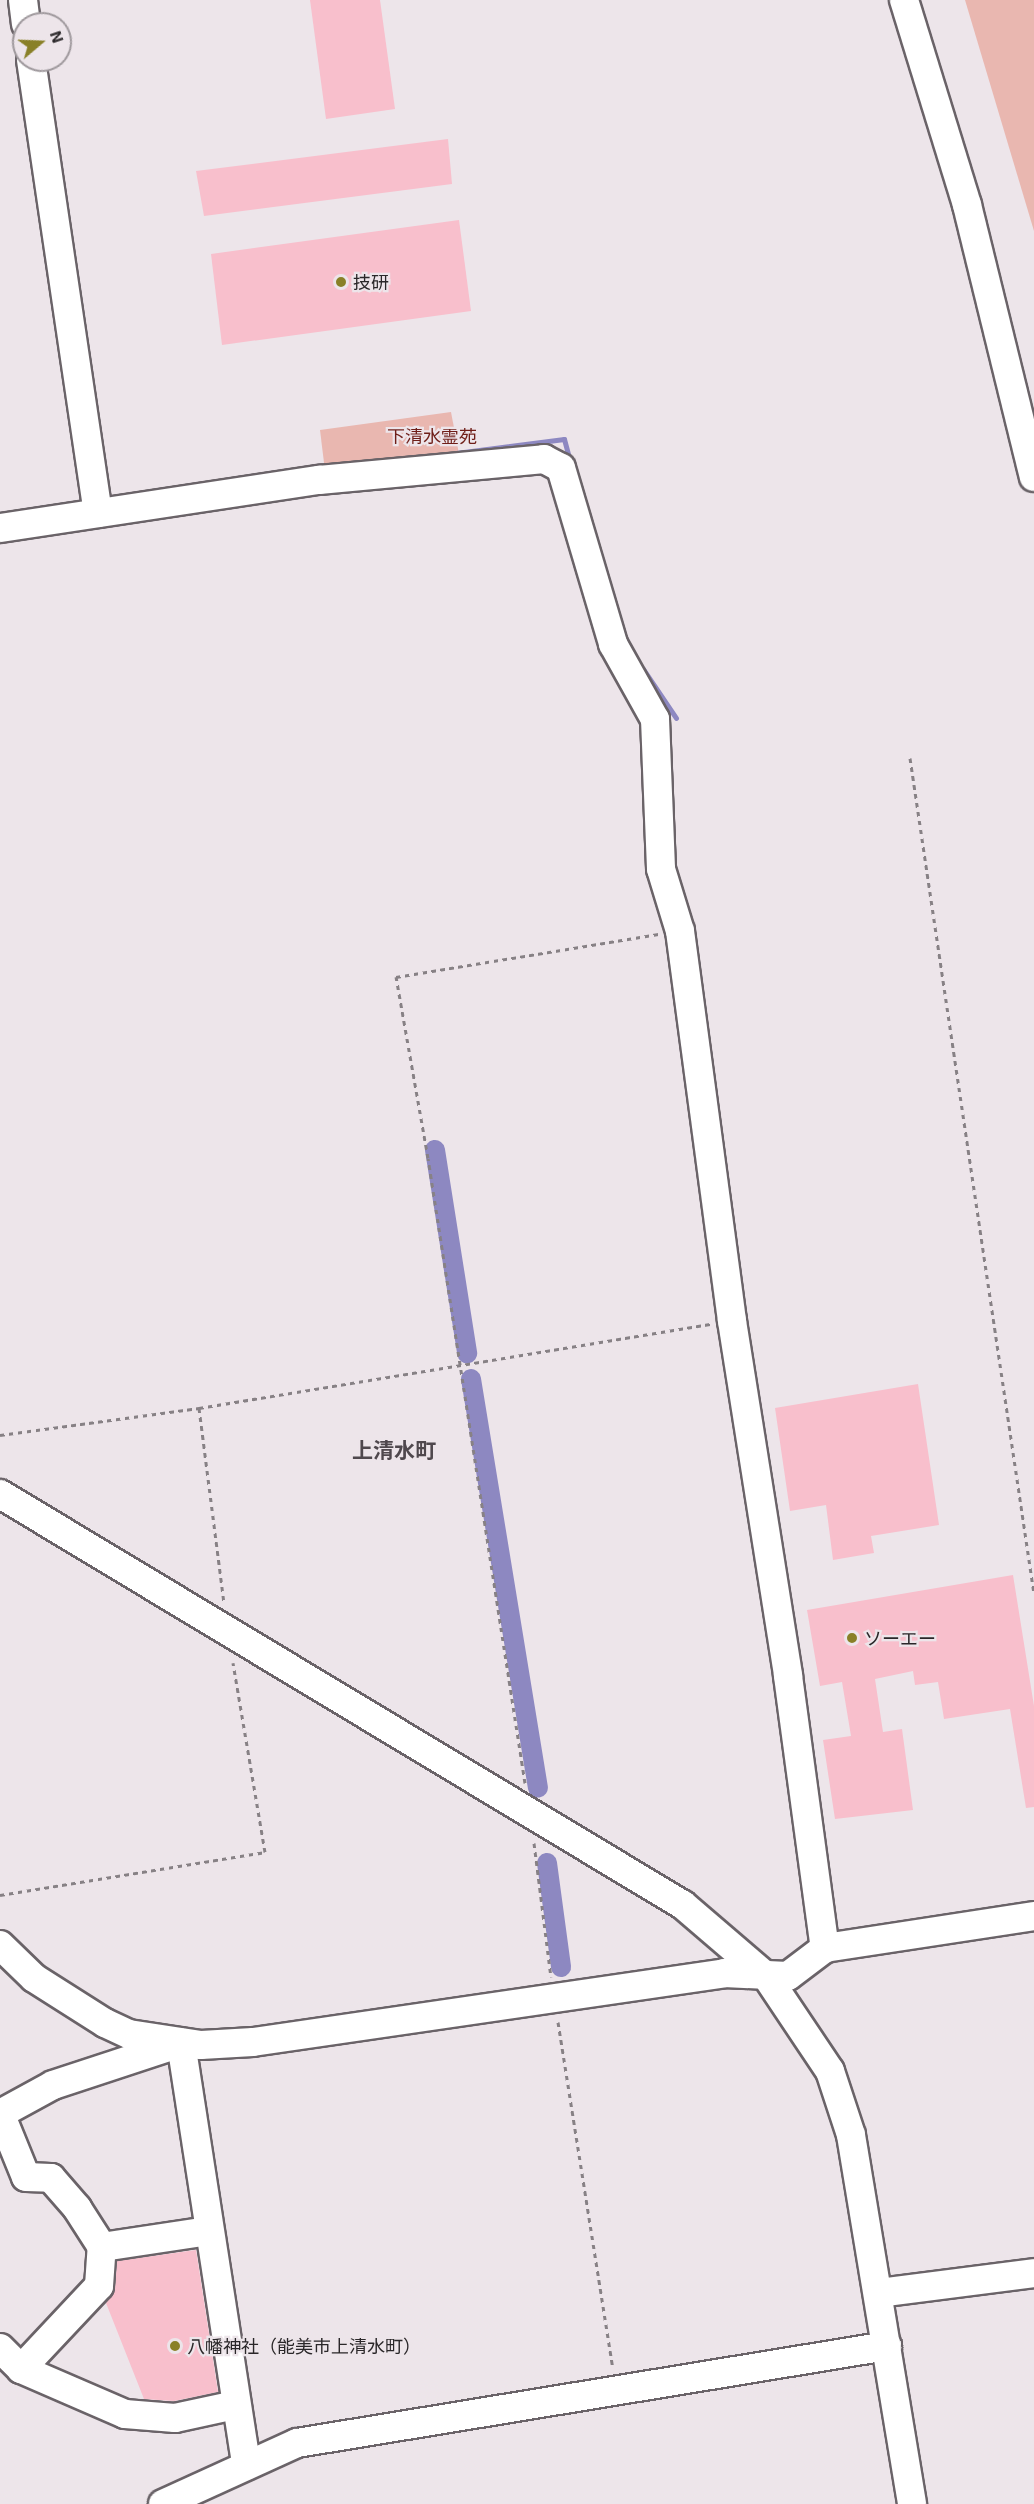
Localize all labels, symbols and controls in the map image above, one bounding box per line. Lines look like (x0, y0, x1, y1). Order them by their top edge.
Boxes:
north arrow (12, 12, 72, 72)
text: N (47, 28, 68, 45)
place label: 技研 (353, 271, 389, 293)
marker: 技研 (334, 275, 348, 289)
park label: 下清水霊苑 (387, 425, 477, 447)
district label: 上清水町 (352, 1437, 436, 1463)
place label: ソーエー (864, 1627, 936, 1649)
marker: ソーエー (845, 1631, 859, 1645)
place label: 八幡神社（能美市上清水町） (187, 2335, 421, 2357)
marker: 八幡神社（能美市上清水町） (168, 2339, 182, 2353)

